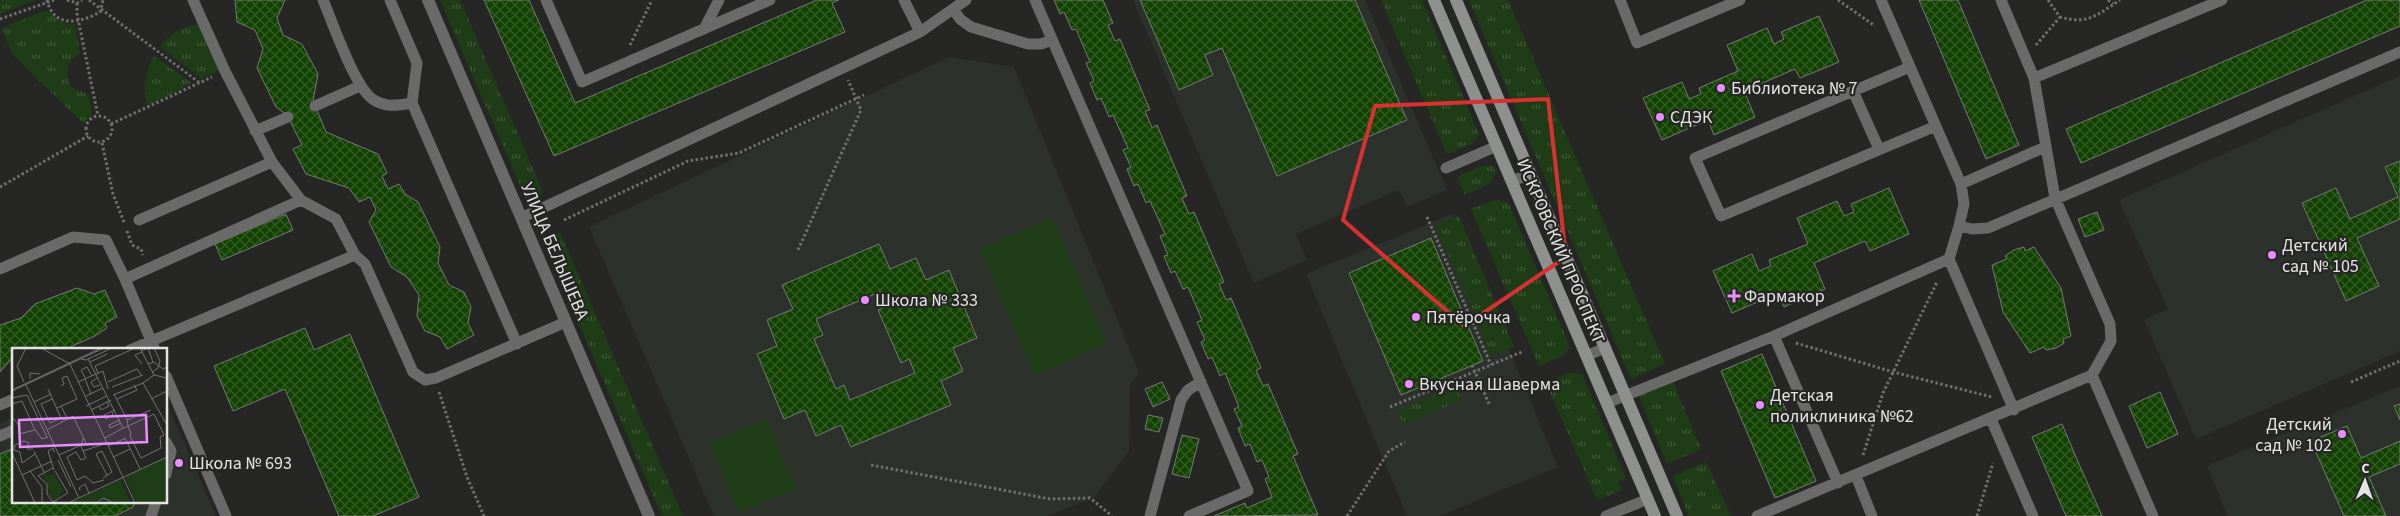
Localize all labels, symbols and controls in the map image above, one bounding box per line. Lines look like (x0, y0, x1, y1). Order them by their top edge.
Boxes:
place label: Библиотека № 7 (1731, 76, 1857, 101)
marker: Библиотека № 7 (1715, 82, 1727, 94)
place label: СДЭК (1670, 105, 1713, 130)
marker: СДЭК (1654, 111, 1666, 123)
street label: ИСКРОВСКИЙ ПРОСПЕКТ (1510, 155, 1611, 348)
street label: УЛИЦА БЕЛЫШЕВА (514, 178, 595, 324)
place label: Детский сад № 105 (2282, 233, 2359, 279)
marker: Детский сад № 105 (2266, 249, 2278, 261)
place label: Фармакор (1744, 284, 1825, 309)
place label: Школа № 333 (875, 288, 978, 313)
marker: Фармакор (1728, 290, 1740, 302)
marker: Школа № 333 (859, 294, 871, 306)
place label: Пятёрочка (1426, 305, 1511, 330)
marker: Пятёрочка (1410, 311, 1422, 323)
inset map (12, 348, 168, 504)
place label: Вкусная Шаверма (1419, 372, 1560, 397)
marker: Вкусная Шаверма (1403, 378, 1415, 390)
place label: Детская поликлиника №62 (1770, 383, 1914, 429)
marker: Детская поликлиника №62 (1754, 399, 1766, 411)
place label: Детский сад № 102 (2255, 412, 2332, 458)
marker: Детский сад № 102 (2336, 428, 2348, 440)
place label: Школа № 693 (189, 451, 292, 476)
north arrow (2340, 456, 2390, 506)
marker: Школа № 693 (173, 457, 185, 469)
text: С (2361, 459, 2370, 479)

